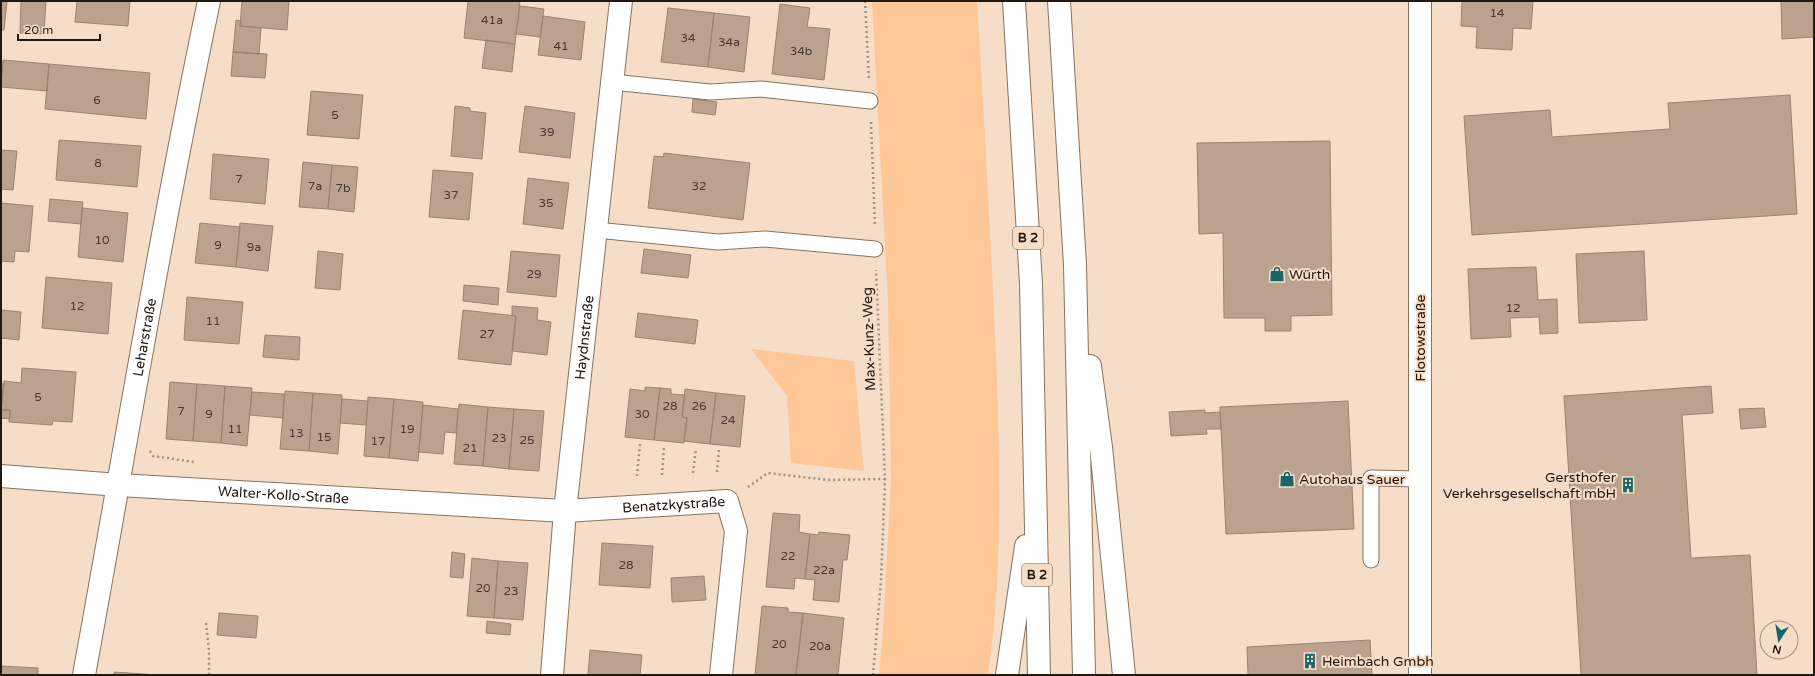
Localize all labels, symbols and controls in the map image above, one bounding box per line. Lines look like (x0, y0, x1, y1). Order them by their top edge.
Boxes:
house number: 14 (1489, 6, 1505, 20)
house number: 41a (481, 13, 503, 27)
scale bar (18, 16, 100, 42)
text: 20 m (24, 23, 53, 37)
house number: 34 (680, 31, 696, 45)
house number: 34a (718, 35, 740, 49)
house number: 41 (553, 39, 569, 53)
house number: 34b (790, 44, 812, 58)
house number: 6 (93, 93, 101, 107)
house number: 5 (331, 108, 339, 122)
house number: 39 (539, 125, 555, 139)
house number: 8 (94, 156, 102, 170)
house number: 7 (235, 172, 243, 186)
house number: 7a (308, 179, 322, 193)
house number: 32 (691, 179, 707, 193)
house number: 7b (335, 181, 351, 195)
house number: 37 (443, 188, 459, 202)
house number: 35 (538, 196, 554, 210)
road number: B 2 (1013, 227, 1043, 249)
house number: 10 (94, 233, 110, 247)
house number: 9 (214, 238, 222, 252)
house number: 9a (247, 240, 261, 254)
shop icon: Würth (1268, 265, 1286, 283)
place label: Würth (1289, 266, 1330, 283)
house number: 29 (526, 267, 542, 281)
street label: Max-Kunz-Weg (859, 287, 879, 391)
street label: Haydnstraße (571, 294, 597, 381)
street label: Flotowstraße (1412, 295, 1429, 381)
street label: Leharstraße (129, 297, 160, 378)
house number: 12 (69, 299, 85, 313)
house number: 12 (1505, 301, 1521, 315)
house number: 11 (205, 314, 221, 328)
house number: 27 (479, 327, 495, 341)
house number: 5 (34, 390, 42, 404)
house number: 28 (662, 399, 678, 413)
house number: 26 (691, 399, 707, 413)
house number: 7 (177, 404, 185, 418)
house number: 9 (205, 407, 213, 421)
house number: 30 (634, 407, 650, 421)
house number: 24 (720, 413, 736, 427)
house number: 11 (227, 422, 243, 436)
house number: 19 (399, 422, 415, 436)
house number: 13 (288, 426, 304, 440)
house number: 15 (316, 430, 332, 444)
house number: 23 (491, 431, 507, 445)
house number: 25 (519, 433, 535, 447)
house number: 17 (370, 434, 386, 448)
house number: 21 (462, 441, 478, 455)
place label: Gersthofer Verkehrsgesellschaft mbH (1443, 469, 1617, 502)
shop icon: Autohaus Sauer (1278, 470, 1296, 488)
place label: Autohaus Sauer (1299, 471, 1406, 488)
building icon: Gersthofer Verkehrsgesellschaft mbH (1619, 476, 1637, 494)
street label: Walter-Kollo-Straße (217, 482, 350, 507)
street label: Benatzkystraße (622, 493, 726, 516)
house number: 22 (780, 549, 796, 563)
house number: 28 (618, 558, 634, 572)
house number: 22a (813, 563, 835, 577)
road number: B 2 (1022, 564, 1052, 586)
house number: 20 (475, 581, 491, 595)
house number: 23 (503, 584, 519, 598)
north arrow (1759, 620, 1799, 660)
house number: 20 (771, 637, 787, 651)
house number: 20a (809, 639, 831, 653)
text: N (1771, 642, 1783, 657)
building icon: Heimbach Gmbh (1301, 652, 1319, 670)
place label: Heimbach Gmbh (1322, 653, 1434, 670)

